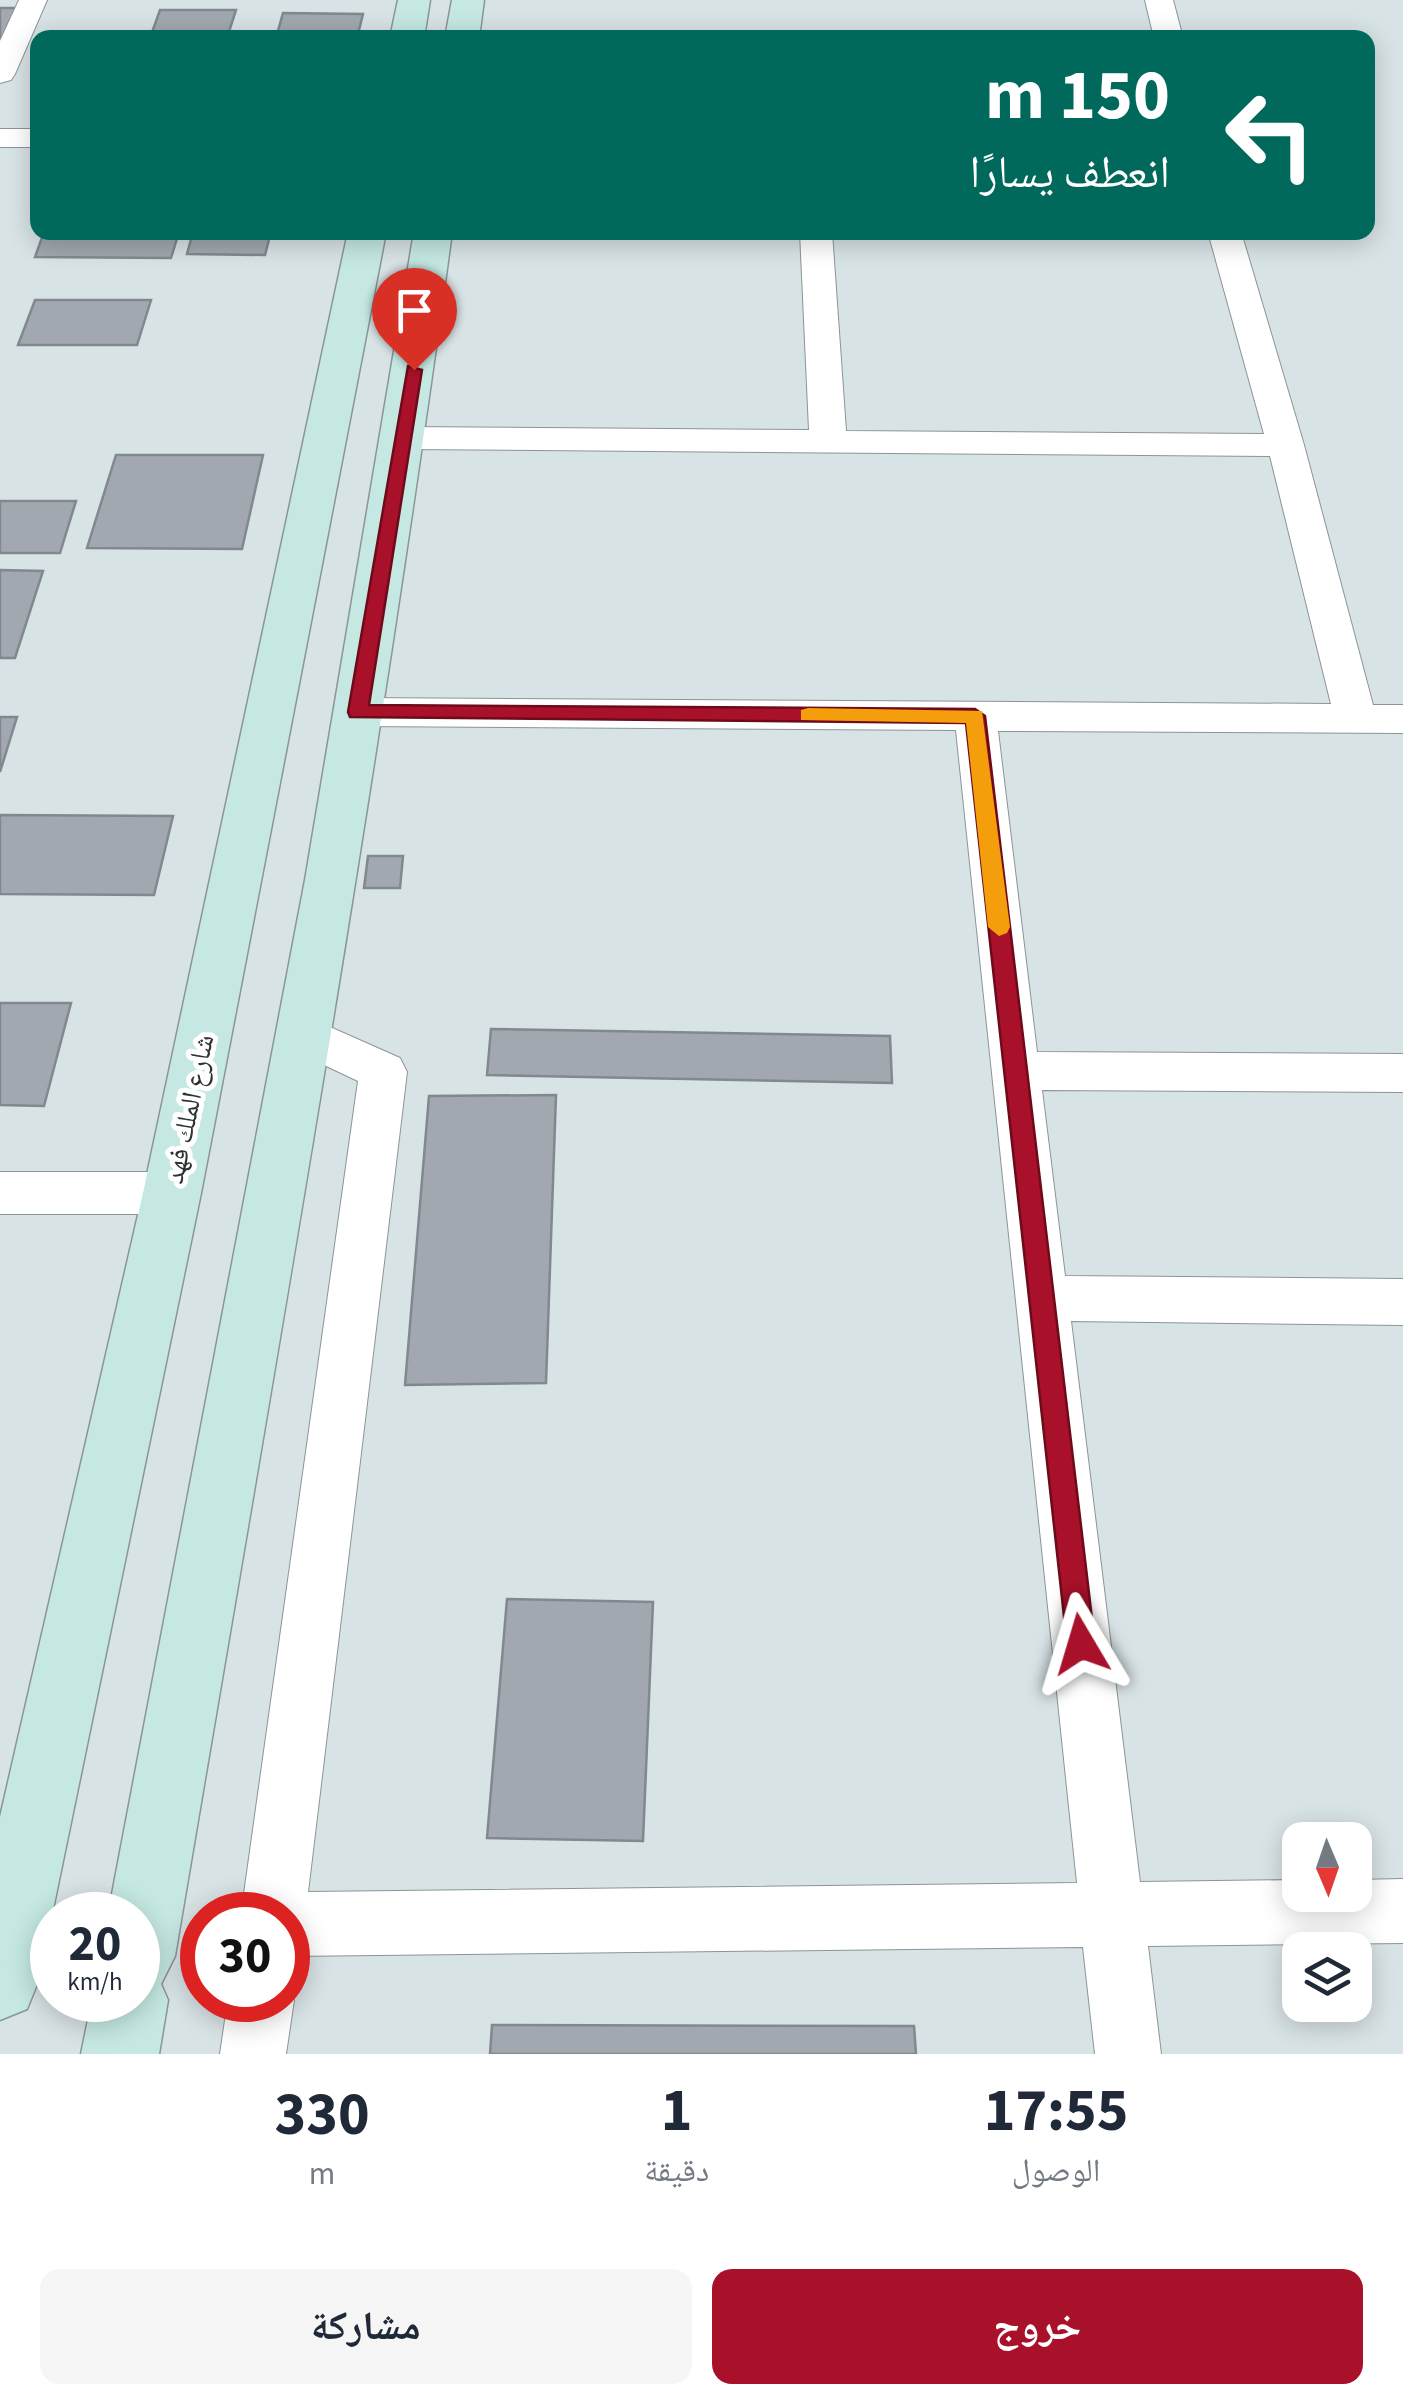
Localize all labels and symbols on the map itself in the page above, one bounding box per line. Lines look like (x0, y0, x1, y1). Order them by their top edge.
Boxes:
pin (372, 268, 457, 371)
street label: شارع الملك فهد (154, 1031, 224, 1187)
position arrow (1029, 1592, 1133, 1696)
north arrow (1282, 1822, 1372, 1912)
speed limit sign: 30 (180, 1892, 310, 2022)

